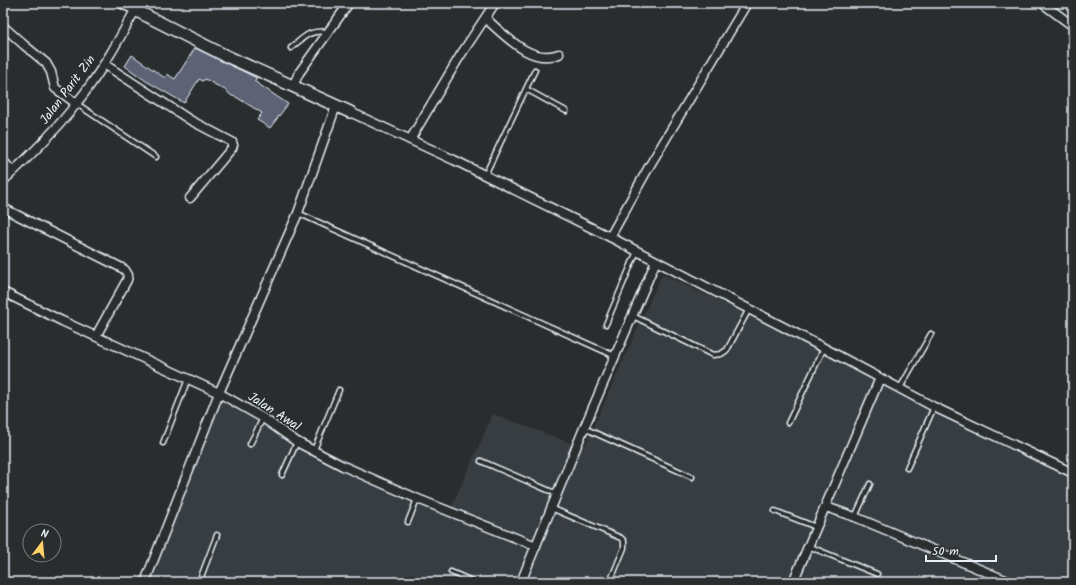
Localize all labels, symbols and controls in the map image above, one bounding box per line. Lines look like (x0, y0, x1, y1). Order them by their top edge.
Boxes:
street label: Jalan Parit Zin (35, 51, 101, 129)
street label: Jalan Awal (243, 387, 305, 437)
north arrow (22, 523, 62, 563)
text: N (39, 525, 50, 544)
scale bar (926, 537, 996, 563)
text: 50 m (932, 542, 959, 561)

